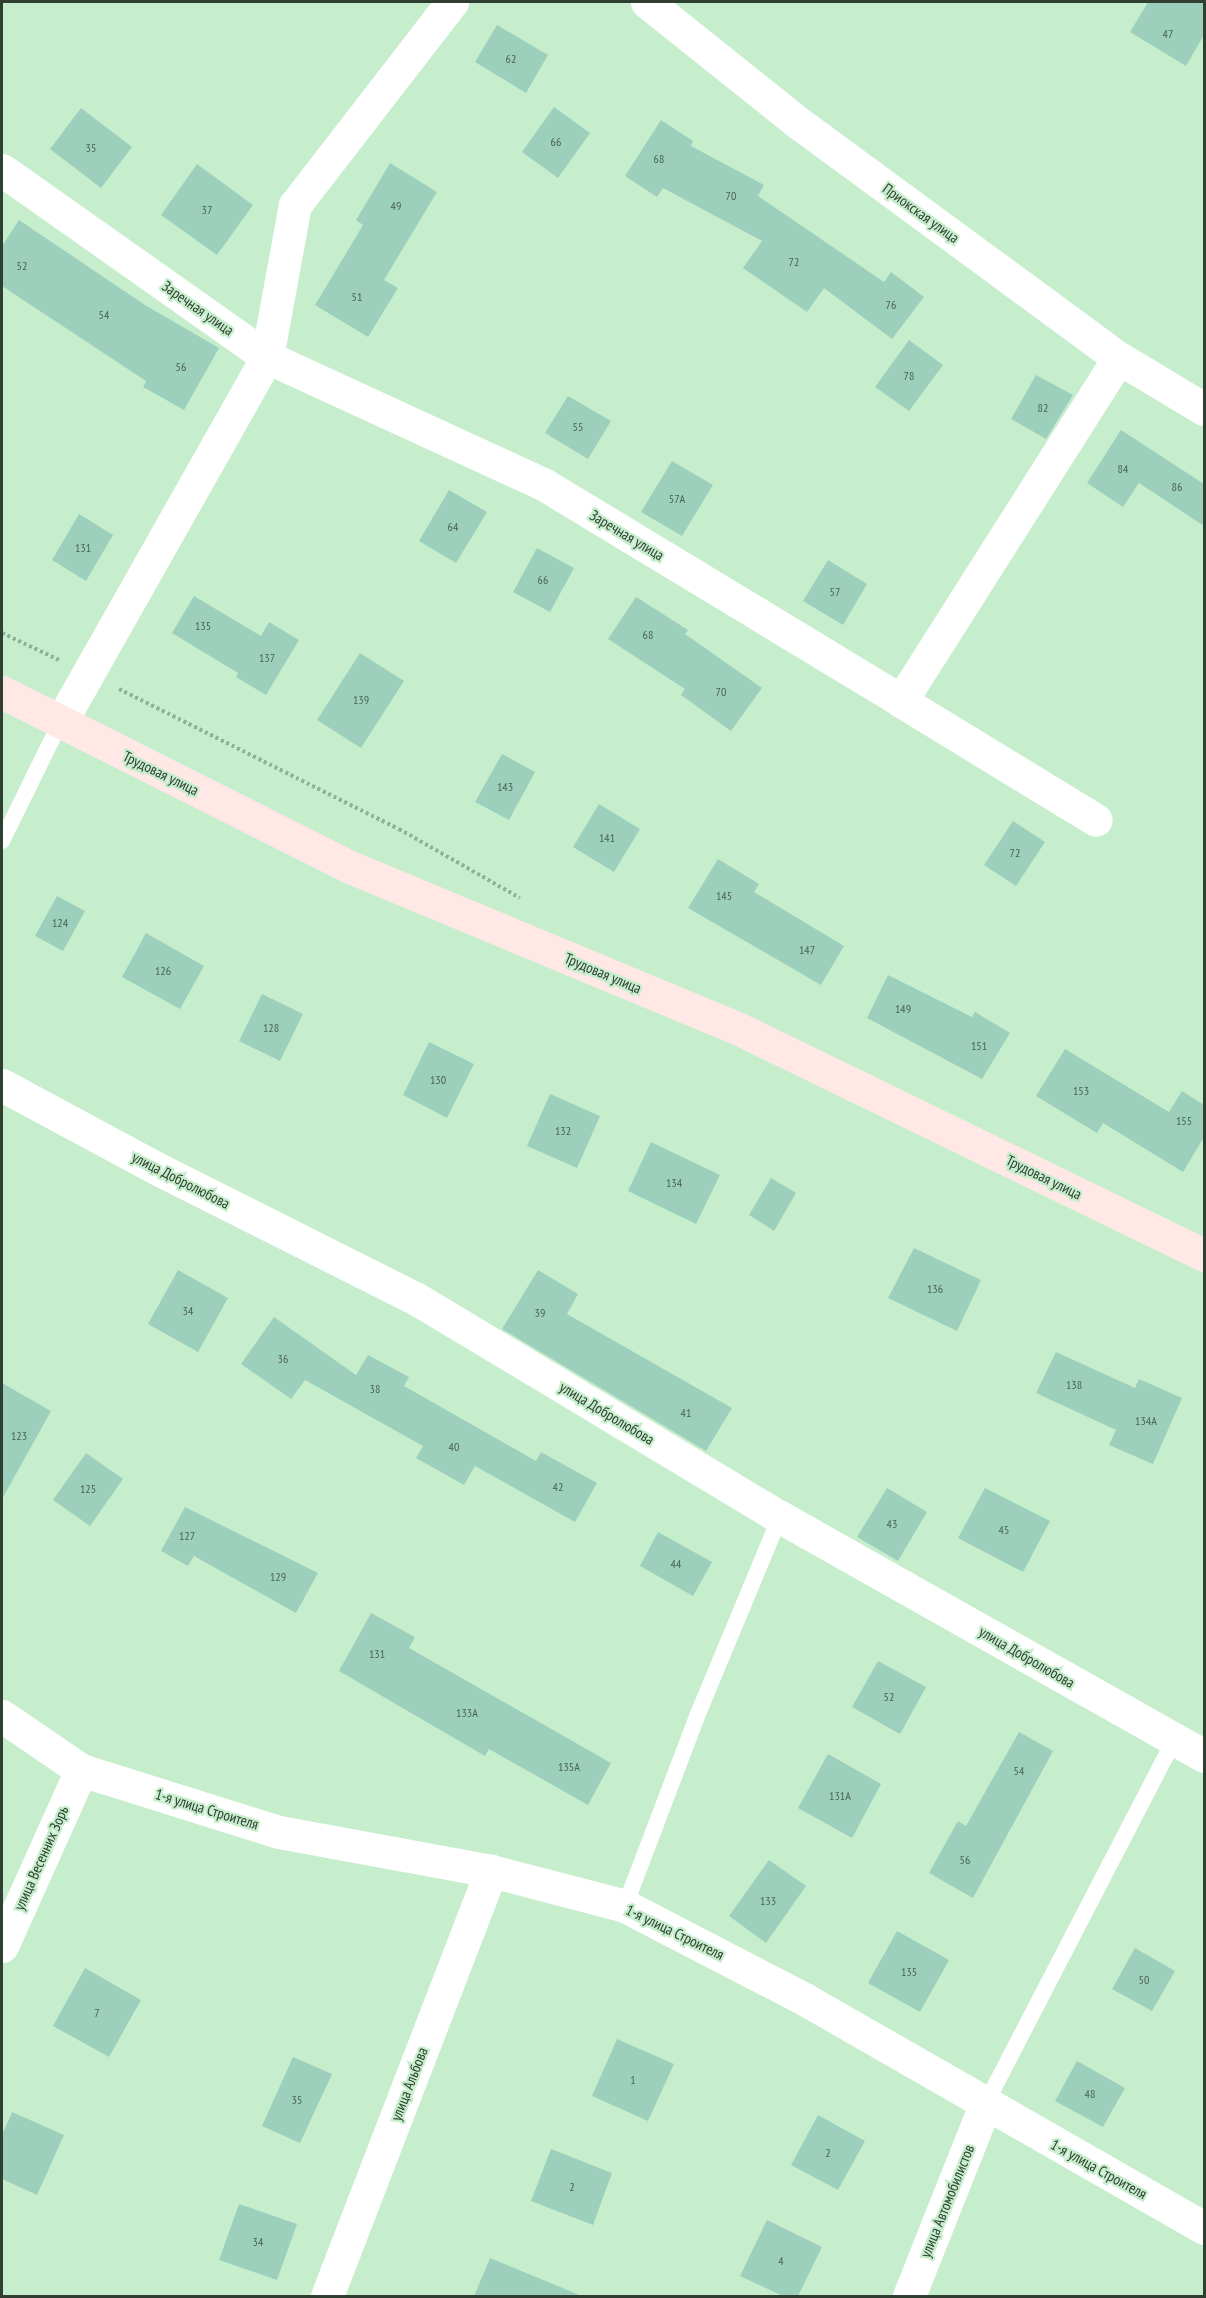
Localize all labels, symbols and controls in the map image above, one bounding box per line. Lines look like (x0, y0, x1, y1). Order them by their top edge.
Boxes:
house number: 47 (1163, 27, 1173, 41)
house number: 62 (506, 52, 516, 66)
house number: 66 (551, 135, 561, 149)
house number: 35 (86, 141, 96, 155)
house number: 68 (654, 152, 664, 166)
street label: Приокская улица (879, 179, 963, 247)
house number: 70 (726, 189, 736, 203)
house number: 49 (391, 199, 401, 213)
house number: 37 (202, 203, 212, 217)
house number: 72 (789, 255, 799, 269)
house number: 52 (17, 259, 27, 273)
street label: Заречная улица (159, 277, 237, 339)
house number: 51 (352, 290, 362, 304)
house number: 76 (886, 298, 896, 312)
house number: 54 (99, 308, 109, 322)
house number: 56 (176, 360, 186, 374)
house number: 78 (904, 369, 914, 383)
house number: 82 (1038, 401, 1048, 415)
house number: 55 (573, 420, 583, 434)
house number: 84 (1118, 462, 1128, 476)
house number: 86 (1172, 480, 1182, 494)
house number: 57А (669, 492, 685, 506)
street label: Заречная улица (587, 506, 667, 564)
house number: 64 (448, 520, 458, 534)
house number: 131 (75, 541, 91, 555)
house number: 66 (538, 573, 548, 587)
house number: 57 (830, 585, 840, 599)
house number: 135 (195, 619, 211, 633)
house number: 68 (643, 628, 653, 642)
house number: 137 (259, 651, 275, 665)
house number: 70 (716, 685, 726, 699)
house number: 139 (353, 693, 369, 707)
street label: Трудовая улица (120, 747, 202, 799)
house number: 143 (497, 780, 513, 794)
house number: 141 (599, 831, 615, 845)
house number: 72 (1010, 846, 1020, 860)
house number: 145 (716, 889, 732, 903)
house number: 124 (52, 916, 68, 930)
house number: 147 (799, 943, 815, 957)
street label: Трудовая улица (562, 949, 644, 997)
house number: 126 (155, 964, 171, 978)
house number: 149 (895, 1002, 911, 1016)
house number: 128 (263, 1021, 279, 1035)
house number: 151 (971, 1039, 987, 1053)
house number: 130 (430, 1073, 446, 1087)
house number: 153 (1073, 1084, 1089, 1098)
house number: 155 (1176, 1114, 1192, 1128)
house number: 132 (555, 1124, 571, 1138)
street label: улица Добролюбова (129, 1148, 233, 1212)
street label: Трудовая улица (1003, 1151, 1085, 1203)
house number: 134 (666, 1176, 682, 1190)
house number: 136 (927, 1282, 943, 1296)
house number: 34 (183, 1304, 193, 1318)
house number: 39 (535, 1306, 545, 1320)
house number: 36 (278, 1352, 288, 1366)
street label: улица Добролюбова (556, 1378, 658, 1448)
house number: 138 (1066, 1378, 1082, 1392)
house number: 38 (370, 1382, 380, 1396)
house number: 41 (681, 1406, 691, 1420)
house number: 134А (1135, 1414, 1157, 1428)
house number: 123 (11, 1429, 27, 1443)
house number: 40 (449, 1440, 459, 1454)
house number: 42 (553, 1480, 563, 1494)
house number: 125 (80, 1482, 96, 1496)
house number: 43 (887, 1517, 897, 1531)
house number: 45 (999, 1523, 1009, 1537)
house number: 127 (179, 1529, 195, 1543)
house number: 44 (671, 1557, 681, 1571)
house number: 129 (270, 1570, 286, 1584)
street label: улица Добролюбова (976, 1622, 1078, 1692)
house number: 131 (369, 1647, 385, 1661)
house number: 52 (884, 1690, 894, 1704)
house number: 133А (456, 1706, 478, 1720)
house number: 135А (558, 1760, 580, 1774)
house number: 54 (1014, 1764, 1024, 1778)
street label: 1-я улица Строителя (153, 1785, 261, 1833)
house number: 131А (829, 1789, 851, 1803)
street label: улица Весенних Зорь (10, 1803, 72, 1913)
house number: 56 (960, 1853, 970, 1867)
house number: 133 (760, 1894, 776, 1908)
street label: 1-я улица Строителя (623, 1900, 727, 1964)
house number: 135 (901, 1965, 917, 1979)
house number: 50 (1139, 1973, 1149, 1987)
house number: 7 (94, 2006, 100, 2020)
street label: улица Альбова (387, 2045, 431, 2123)
house number: 1 (630, 2073, 636, 2087)
house number: 48 (1085, 2087, 1095, 2101)
house number: 35 (292, 2093, 302, 2107)
street label: 1-я улица Строителя (1048, 2135, 1150, 2203)
street label: улица Автомобилистов (916, 2142, 978, 2260)
house number: 2 (825, 2146, 831, 2160)
house number: 2 (569, 2180, 575, 2194)
house number: 34 (253, 2235, 263, 2249)
house number: 4 (778, 2254, 784, 2268)

